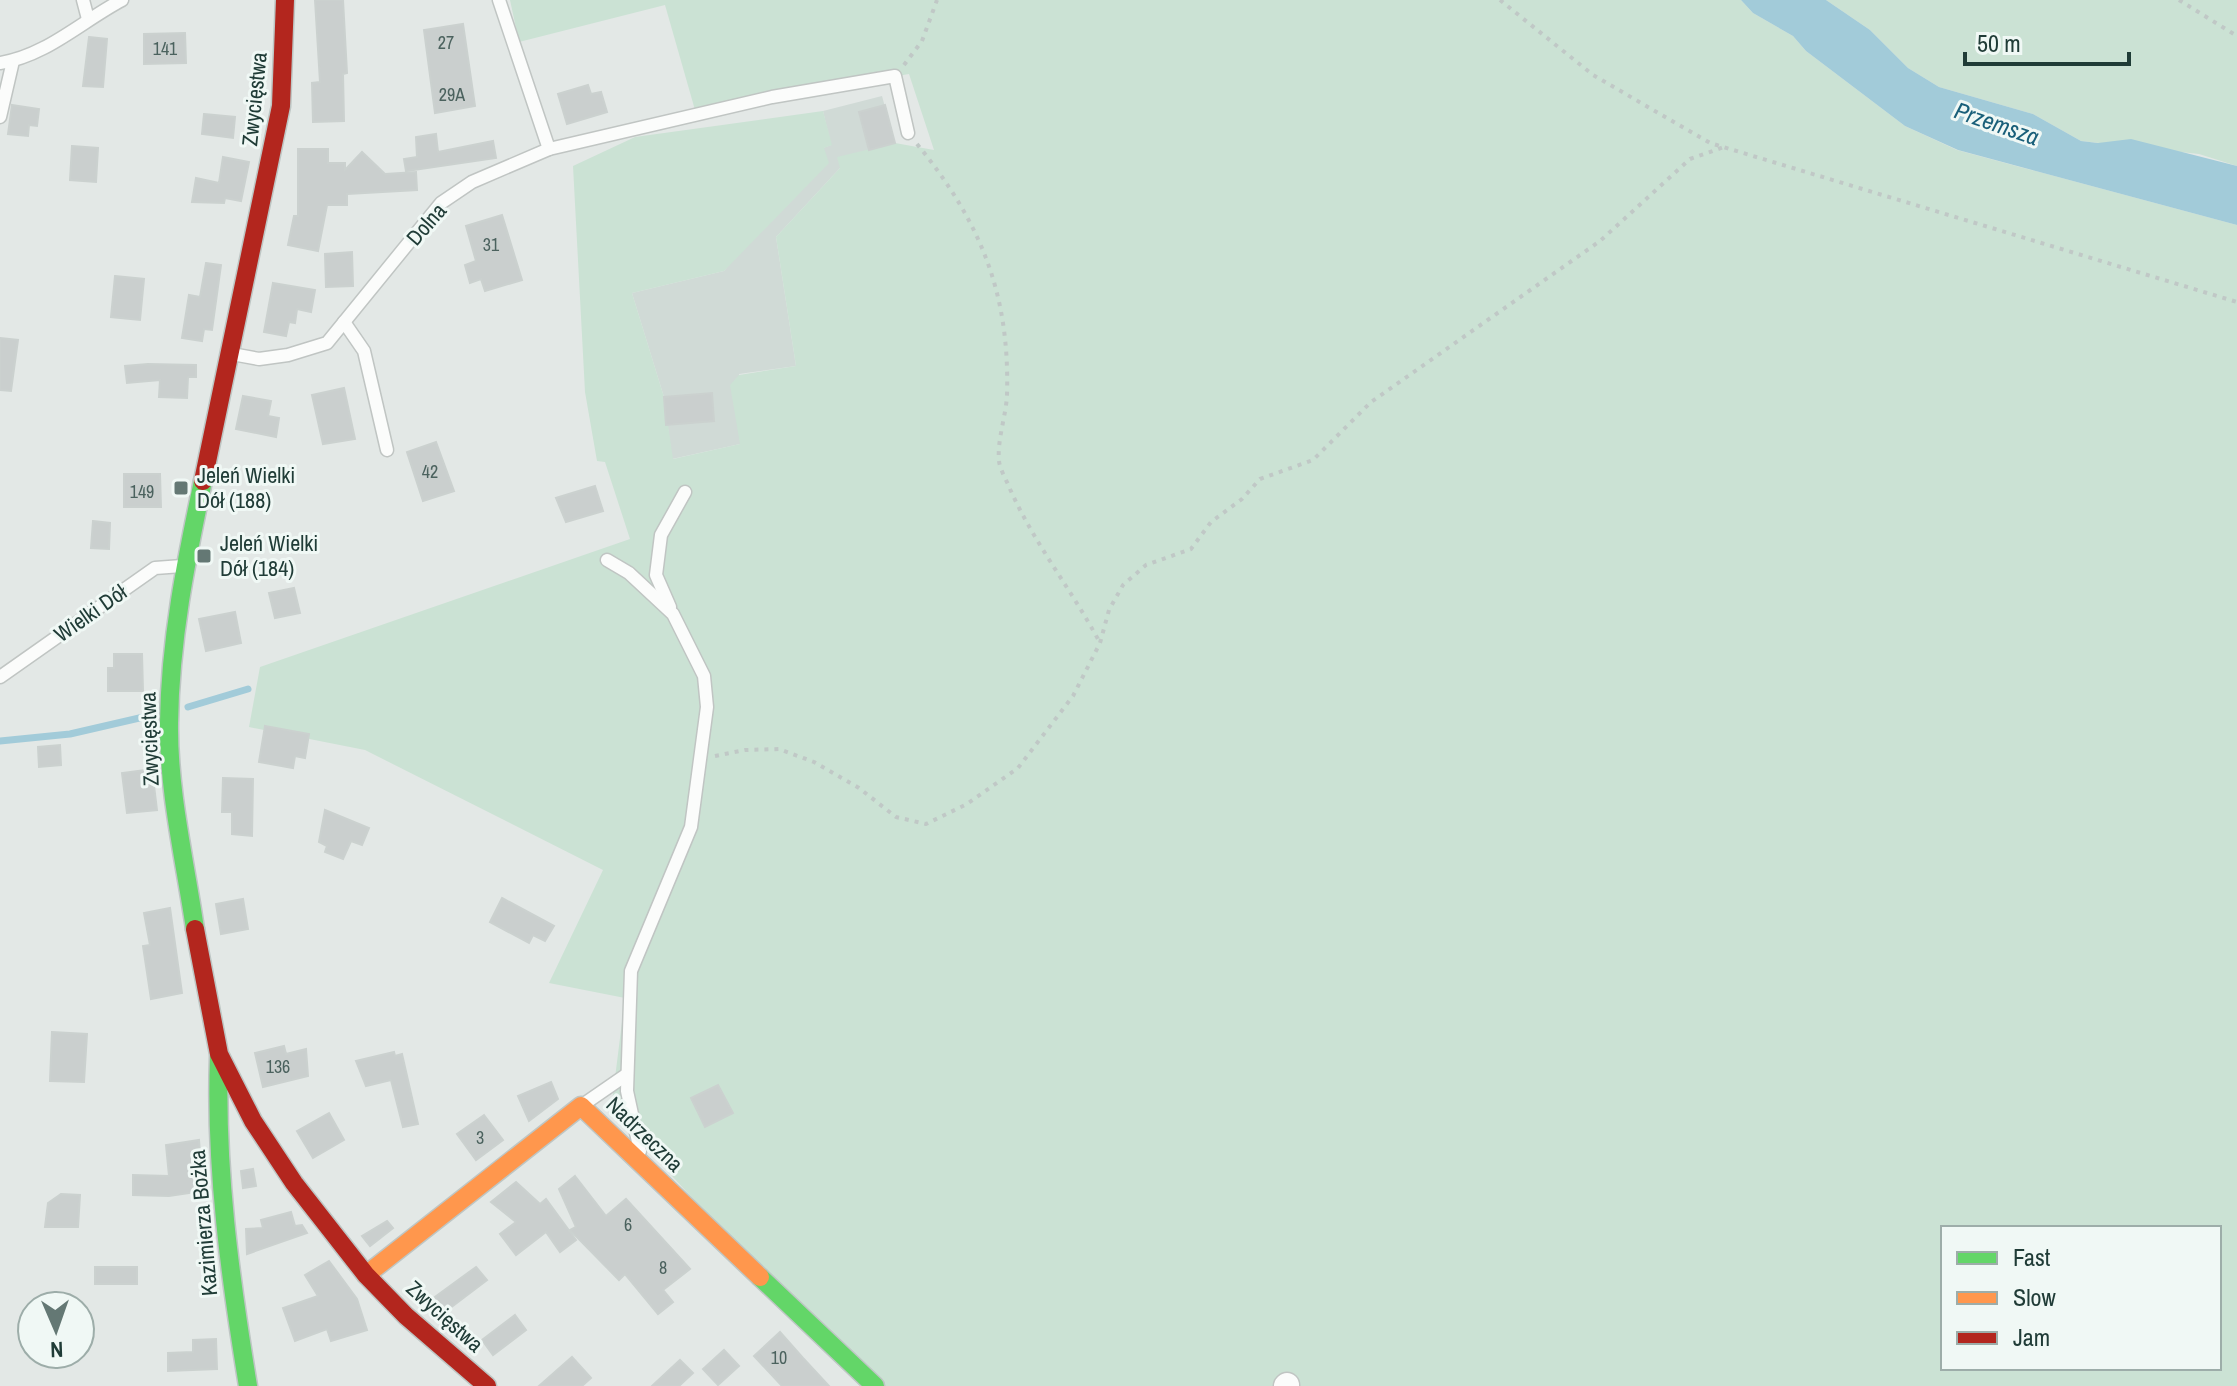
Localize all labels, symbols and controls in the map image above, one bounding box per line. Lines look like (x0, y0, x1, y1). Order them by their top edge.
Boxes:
scale bar (1965, 16, 2129, 66)
text: 50 m (1977, 27, 2021, 59)
house number: 27 (438, 30, 454, 55)
house number: 141 (153, 36, 178, 61)
street label: Zwycięstwa (234, 51, 274, 147)
house number: 29A (439, 82, 465, 107)
water label: Przemsza (1950, 94, 2044, 152)
street label: Dolna (399, 196, 453, 252)
house number: 31 (483, 232, 500, 257)
house number: 42 (422, 459, 438, 484)
place label: Jeleń Wielki Dół (188) (197, 460, 295, 515)
house number: 149 (130, 479, 154, 504)
marker: Jeleń Wielki Dół (188) (172, 479, 190, 497)
place label: Jeleń Wielki Dół (184) (220, 528, 318, 583)
marker: Jeleń Wielki Dół (184) (195, 547, 213, 565)
street label: Wielki Dół (48, 577, 133, 649)
street label: Zwycięstwa (132, 691, 166, 787)
house number: 136 (266, 1054, 290, 1079)
street label: Nadrzeczna (600, 1090, 690, 1178)
house number: 3 (476, 1125, 484, 1150)
street label: Kazimierza Bożka (182, 1149, 224, 1297)
house number: 6 (624, 1212, 632, 1237)
legend (1941, 1226, 2221, 1370)
text: Fast (2013, 1241, 2051, 1273)
house number: 8 (659, 1255, 667, 1280)
street label: Zwycięstwa (400, 1273, 490, 1359)
text: Slow (2013, 1281, 2056, 1313)
north arrow (16, 1290, 96, 1370)
text: Jam (2013, 1321, 2050, 1353)
text: N (50, 1335, 64, 1365)
house number: 10 (771, 1345, 787, 1370)

